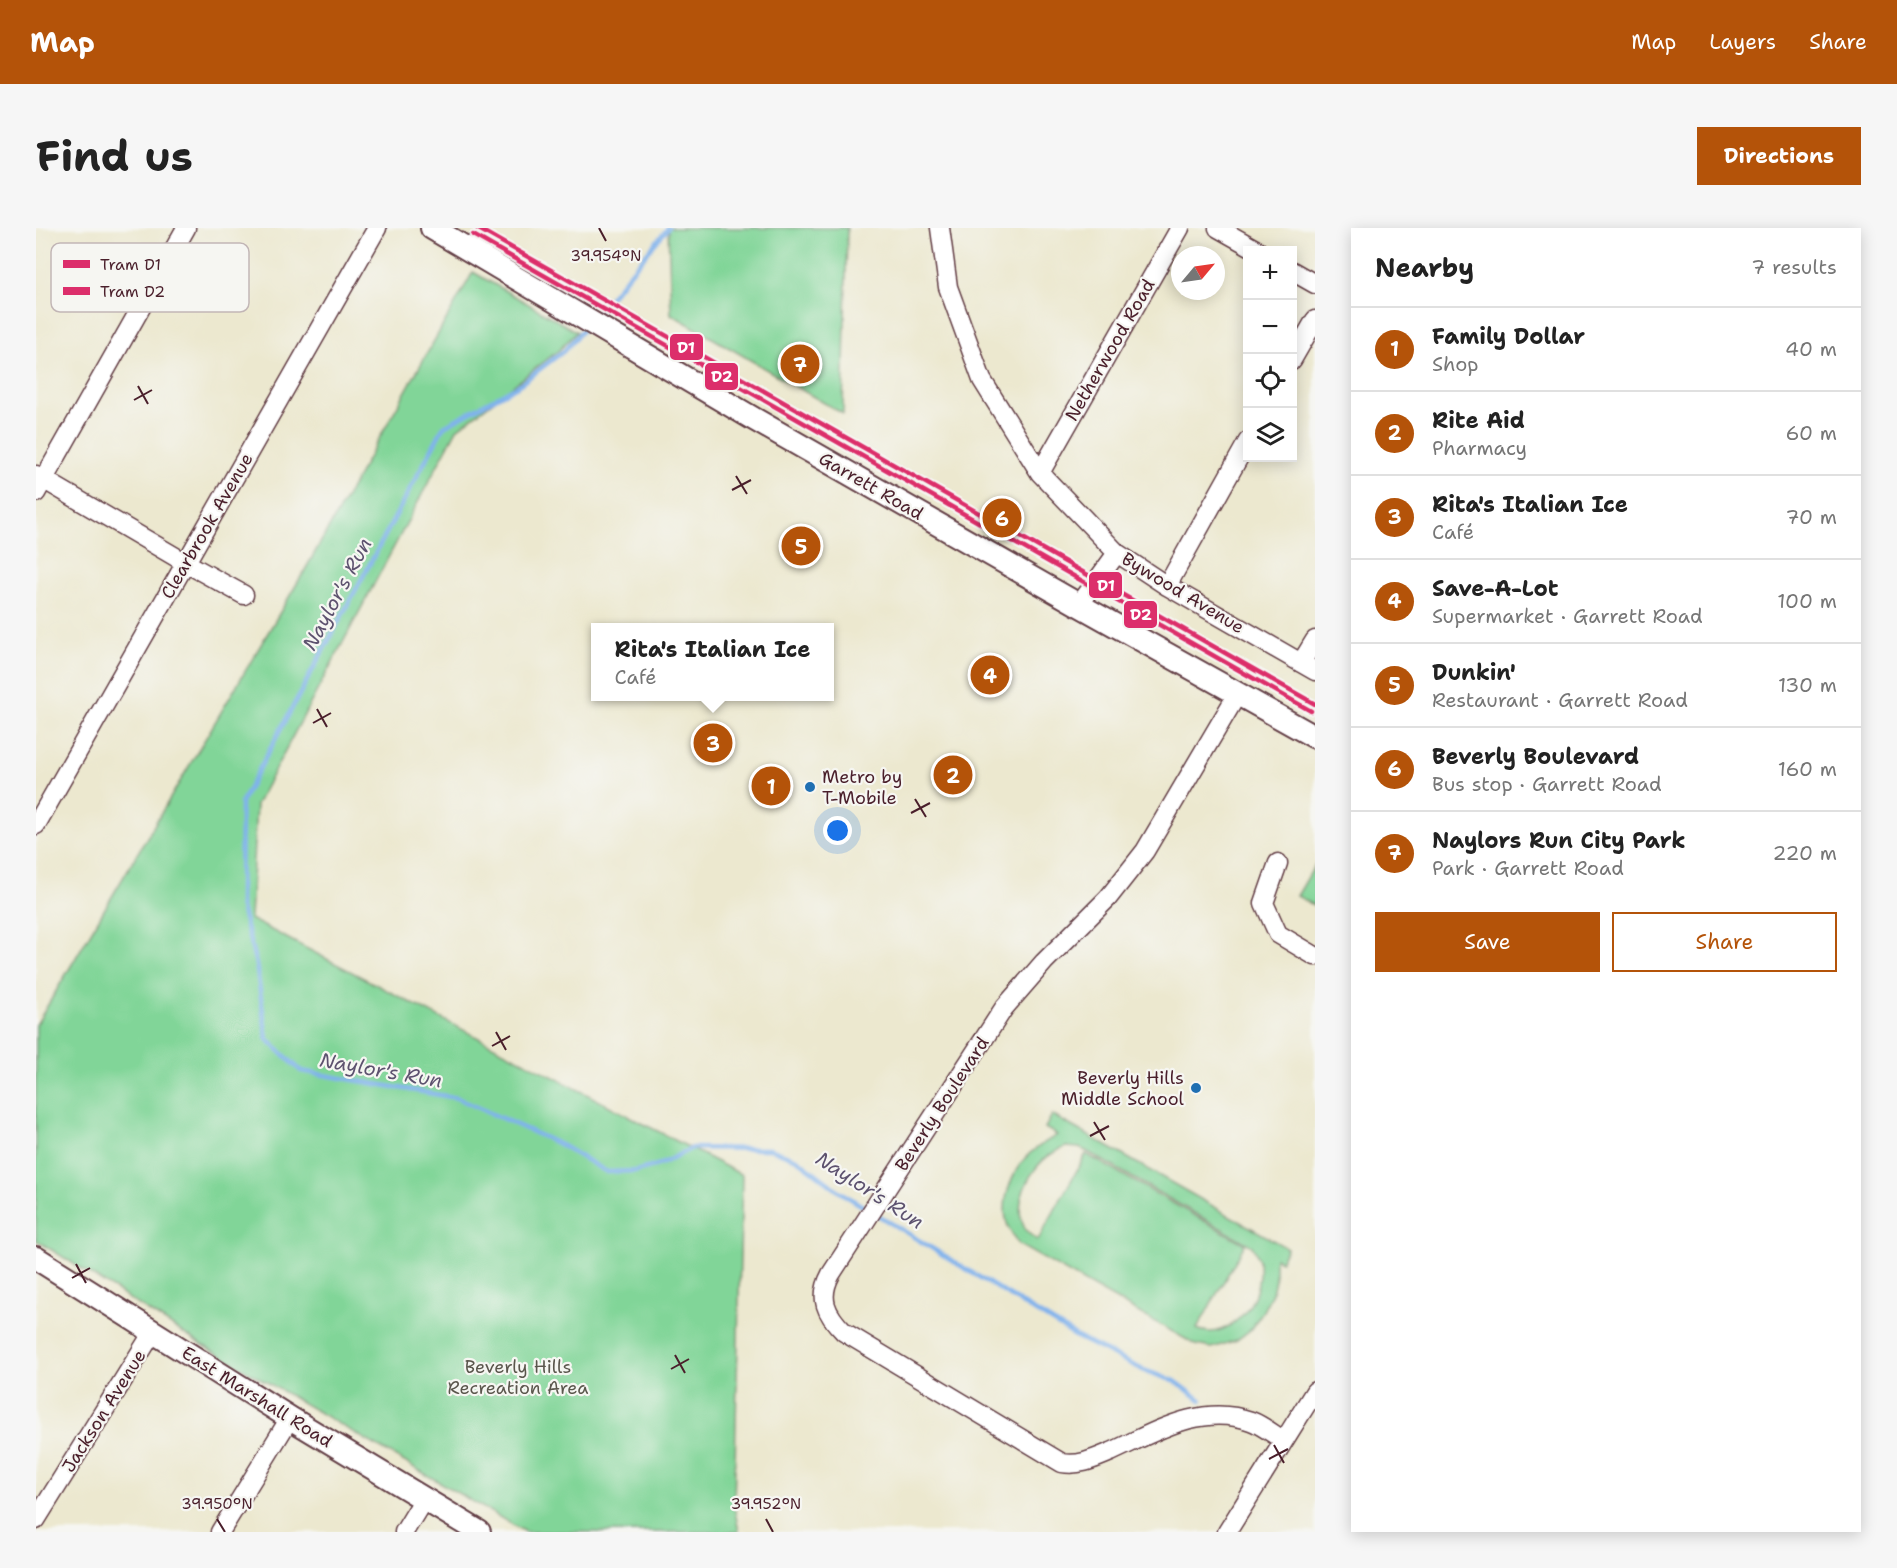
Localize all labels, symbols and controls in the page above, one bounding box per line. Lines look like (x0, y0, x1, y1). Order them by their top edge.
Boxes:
text: Map (30, 23, 95, 61)
text: Map (1631, 28, 1676, 56)
text: Layers (1709, 28, 1776, 56)
text: Share (1809, 28, 1867, 56)
button: Directions (1697, 127, 1861, 185)
text: Find us (36, 128, 193, 184)
legend (51, 243, 249, 312)
text: 39.954°N (570, 246, 642, 266)
north arrow (1171, 246, 1225, 300)
map controls (1243, 246, 1297, 462)
button: + (1243, 246, 1297, 300)
text: Nearby (1375, 250, 1474, 285)
text: Tram D1 (100, 254, 161, 275)
text: 7 results (1751, 254, 1837, 280)
street label: Netherwood Road (1060, 275, 1160, 425)
text: Tram D2 (100, 281, 165, 302)
button: − (1243, 300, 1297, 354)
text: Family Dollar (1432, 322, 1585, 351)
line badge: D1 (669, 333, 704, 361)
text: 1 (1390, 336, 1399, 362)
text: 40 m (1785, 336, 1837, 362)
text: D1 (677, 337, 695, 358)
pin: 7 (780, 342, 819, 386)
text: Shop (1432, 351, 1479, 377)
button: locate (1243, 354, 1297, 408)
line badge: D2 (704, 362, 739, 391)
text: D2 (711, 366, 733, 387)
text: Rite Aid (1432, 406, 1525, 435)
button: layers (1243, 408, 1297, 462)
text: 2 (1388, 420, 1402, 446)
text: 60 m (1785, 420, 1837, 446)
text: Pharmacy (1432, 435, 1527, 461)
street label: Garrett Road (814, 446, 928, 526)
street label: Clearbrook Avenue (155, 449, 259, 603)
text: Rita's Italian Ice (1432, 490, 1628, 519)
pin: 6 (982, 496, 1022, 540)
text: 3 (1388, 504, 1402, 530)
text: 70 m (1785, 504, 1837, 530)
text: Café (1432, 519, 1474, 545)
pin: 5 (782, 524, 820, 568)
water label: Naylor's Run (296, 533, 378, 655)
street label: Bywood Avenue (1117, 547, 1249, 639)
line badge: D1 (1088, 571, 1123, 599)
text: Save-A-Lot (1432, 574, 1558, 603)
text: D1 (1097, 575, 1115, 596)
text: 4 (1388, 588, 1402, 614)
text: 100 m (1777, 588, 1837, 614)
line badge: D2 (1123, 600, 1158, 629)
text: Supermarket · Garrett Road (1432, 603, 1703, 629)
text: D2 (1130, 604, 1152, 625)
popup (591, 623, 834, 701)
text: Rita's Italian Ice (615, 635, 810, 664)
pin: 4 (970, 652, 1010, 698)
text: Dunkin' (1432, 658, 1516, 687)
text: Café (615, 664, 657, 690)
text: 5 (1388, 672, 1401, 698)
text: 130 m (1778, 672, 1837, 698)
text: Restaurant · Garrett Road (1432, 687, 1688, 713)
pin: 3 (694, 720, 732, 766)
text: Beverly Boulevard (1432, 742, 1639, 771)
pin: 2 (934, 752, 972, 798)
text: 6 (1388, 756, 1402, 782)
text: 160 m (1778, 756, 1837, 782)
pin: 1 (752, 764, 790, 808)
place label: Metro by T-Mobile (822, 765, 902, 810)
text: Bus stop · Garrett Road (1432, 771, 1662, 797)
marker: Metro by T-Mobile (803, 780, 817, 794)
your location (823, 816, 852, 845)
text: Naylors Run City Park (1432, 826, 1686, 855)
text: 7 (1388, 840, 1402, 866)
text: 220 m (1773, 840, 1837, 866)
text: Park · Garrett Road (1432, 855, 1624, 881)
button: Save (1375, 912, 1600, 972)
button: Share (1612, 912, 1837, 972)
street label: Beverly Boulevard (890, 1032, 994, 1176)
water label: Naylor's Run (318, 1046, 444, 1094)
place label: Beverly Hills Middle School (1061, 1066, 1185, 1111)
marker: Beverly Hills Middle School (1189, 1081, 1203, 1095)
water label: Naylor's Run (811, 1145, 929, 1235)
street label: East Marshall Road (177, 1341, 337, 1453)
street label: Jackson Avenue (57, 1345, 151, 1477)
park label: Beverly Hills Recreation Area (448, 1355, 589, 1400)
text: 39.950°N (181, 1494, 253, 1514)
text: 39.952°N (731, 1494, 801, 1514)

